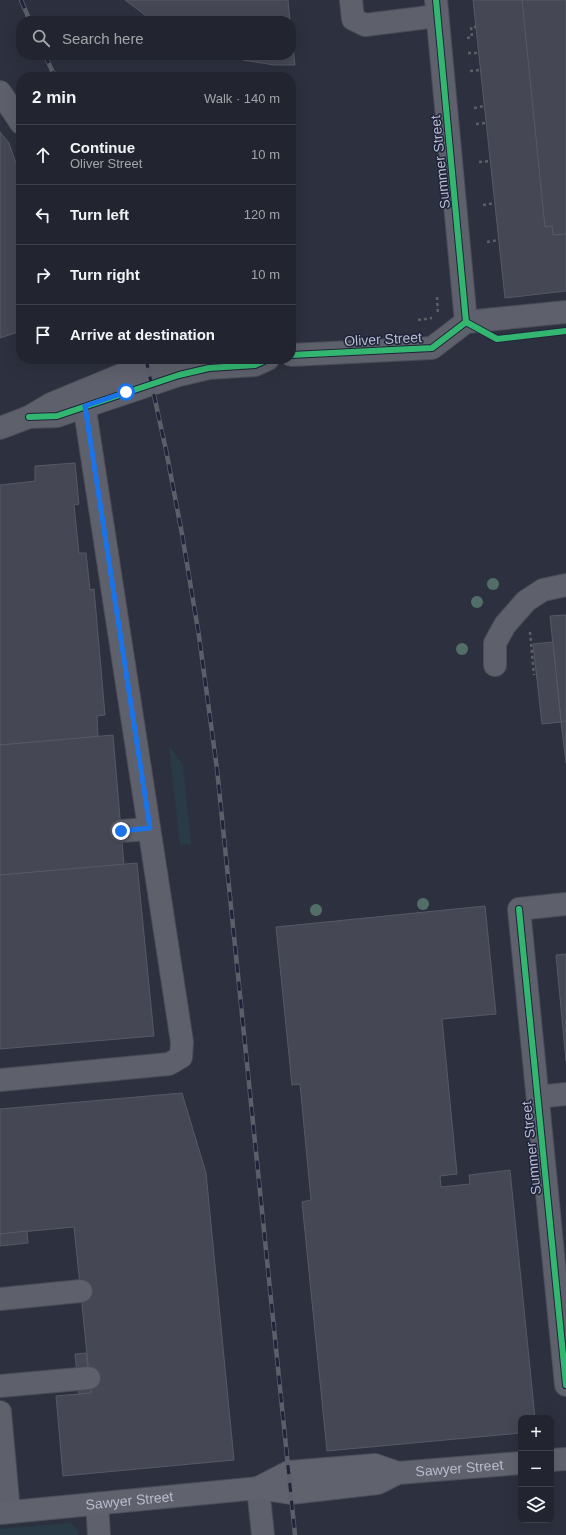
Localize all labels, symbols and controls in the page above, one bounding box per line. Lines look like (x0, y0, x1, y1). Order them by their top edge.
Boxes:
search box (16, 16, 296, 60)
icon: search (30, 27, 52, 49)
text: Search here (62, 30, 144, 47)
text: 2 min (32, 88, 76, 107)
text: Walk · 140 m (204, 91, 280, 106)
street label: Summer Street (427, 114, 453, 210)
text: Continue (70, 139, 135, 156)
icon: ahead (32, 144, 54, 166)
text: 10 m (251, 147, 280, 162)
text: Oliver Street (70, 156, 142, 171)
icon: left (32, 204, 54, 226)
text: Turn left (70, 206, 129, 223)
text: 120 m (244, 207, 280, 222)
icon: right (32, 264, 54, 286)
text: Turn right (70, 266, 140, 283)
text: 10 m (251, 267, 280, 282)
icon: arrive (32, 324, 54, 346)
text: Arrive at destination (70, 326, 215, 343)
street label: Oliver Street (344, 329, 422, 349)
route start (117, 383, 135, 401)
route end (112, 822, 130, 840)
street label: Summer Street (518, 1100, 544, 1196)
map controls (518, 1415, 554, 1523)
button: + (518, 1415, 554, 1451)
button: − (518, 1451, 554, 1487)
street label: Sawyer Street (415, 1456, 504, 1480)
button: layers (518, 1487, 554, 1523)
street label: Sawyer Street (85, 1488, 174, 1513)

